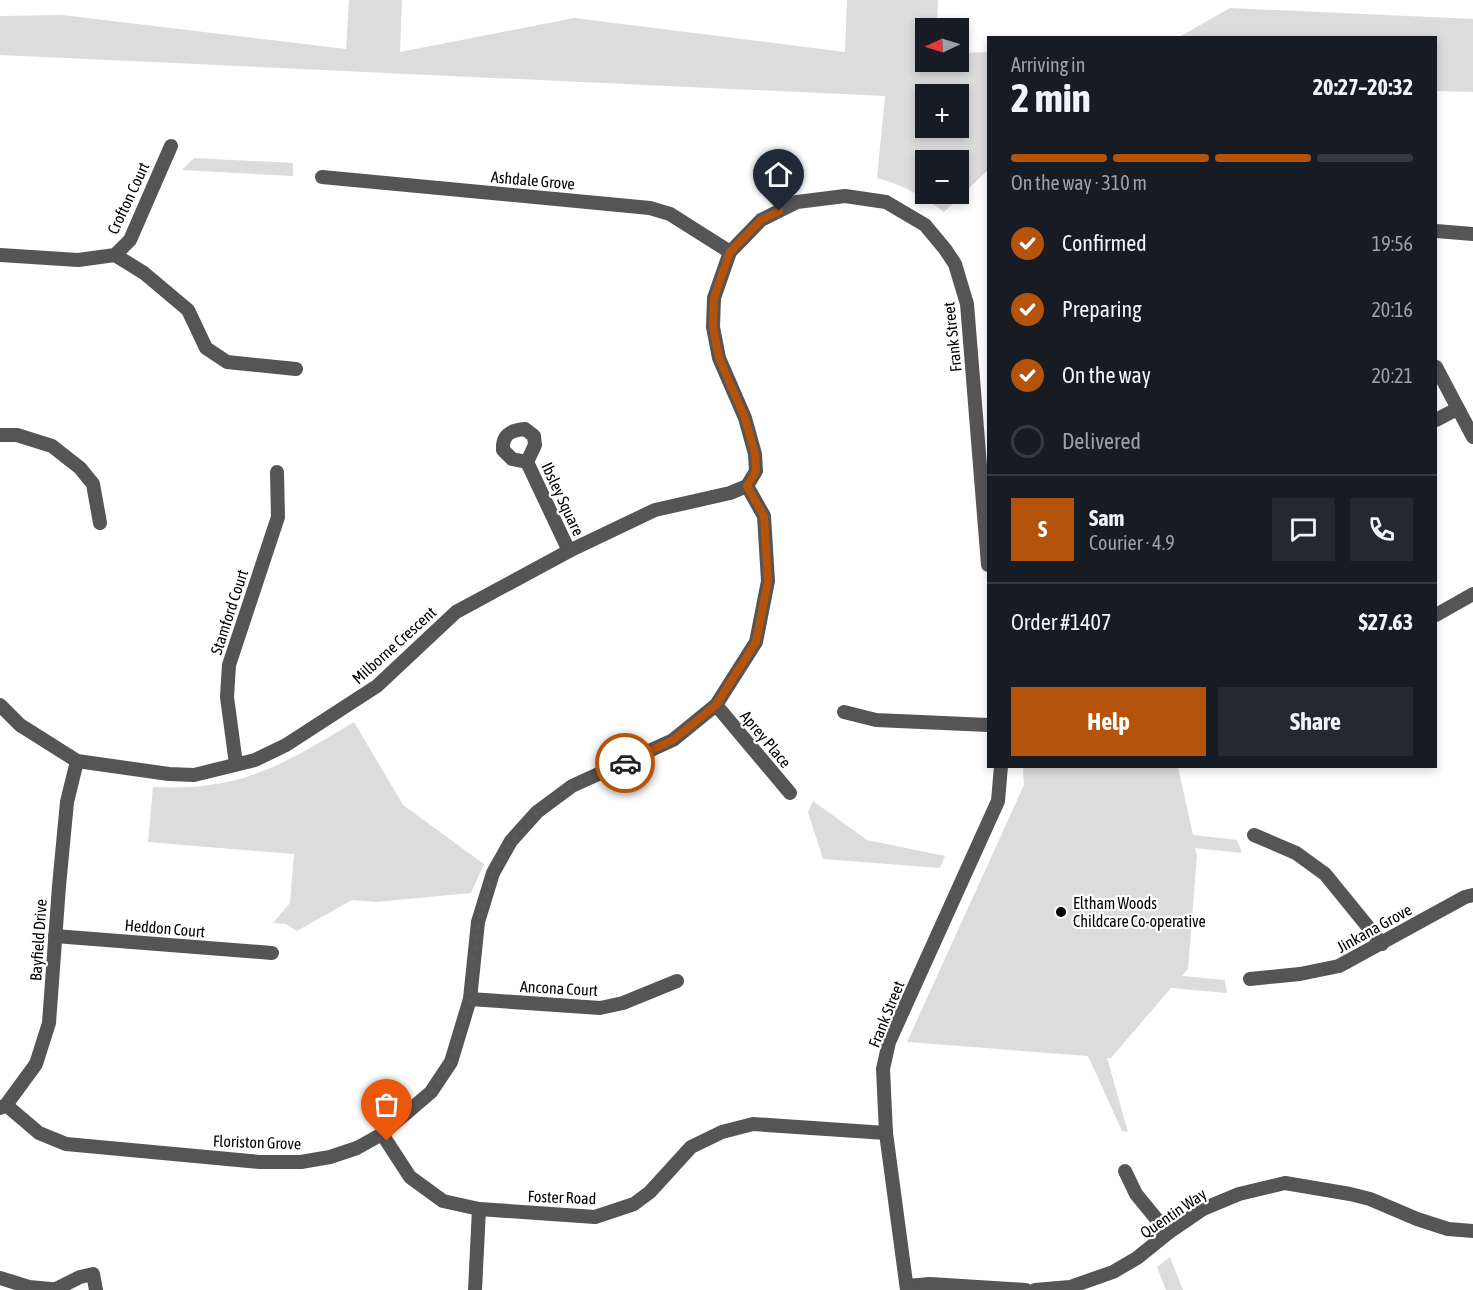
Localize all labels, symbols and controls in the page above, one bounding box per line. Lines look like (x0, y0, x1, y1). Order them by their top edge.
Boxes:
north arrow (915, 18, 969, 72)
map controls (915, 18, 969, 204)
text: Arriving in (1011, 53, 1085, 76)
text: 20:27–20:32 (1313, 74, 1413, 100)
text: 2 min (1011, 76, 1091, 120)
button: + (915, 84, 969, 138)
pin (753, 149, 804, 211)
button: − (915, 150, 969, 204)
icon: home (762, 158, 795, 191)
street label: Crofton Court (103, 159, 153, 237)
street label: Ashdale Grove (490, 167, 576, 193)
text: On the way · 310 m (1011, 171, 1147, 194)
icon: check (1011, 227, 1044, 260)
text: Confirmed (1062, 230, 1147, 256)
text: 19:56 (1372, 232, 1413, 255)
icon: check (1011, 293, 1044, 326)
text: Preparing (1062, 296, 1142, 322)
text: 20:16 (1371, 298, 1413, 321)
street label: Frank Street (939, 301, 965, 373)
icon: check (1011, 359, 1044, 392)
text: On the way (1062, 362, 1151, 388)
text: 20:21 (1371, 364, 1413, 387)
text: Delivered (1062, 428, 1141, 454)
street label: Ibsley Square (537, 460, 588, 539)
button: chat (1272, 498, 1335, 561)
button: phone (1350, 498, 1413, 561)
text: Sam (1089, 505, 1124, 531)
text: S (1038, 516, 1047, 542)
text: Courier · 4.9 (1089, 531, 1175, 554)
street label: Stamford Court (207, 567, 251, 657)
street label: Milborne Crescent (349, 603, 440, 687)
text: Order #1407 (1011, 609, 1111, 635)
text: $27.63 (1358, 609, 1413, 635)
button: Help (1011, 687, 1206, 756)
button: Share (1218, 687, 1413, 756)
street label: Aprey Place (736, 707, 795, 772)
courier (595, 733, 655, 793)
icon: car (609, 747, 642, 780)
place label: Eltham Woods Childcare Co-operative (1073, 894, 1206, 931)
street label: Bayfield Drive (26, 899, 51, 982)
street label: Jinkana Grove (1333, 900, 1415, 956)
marker: Eltham Woods Childcare Co-operative (1054, 905, 1068, 919)
street label: Heddon Court (124, 916, 206, 941)
street label: Ancona Court (520, 977, 599, 999)
street label: Frank Street (865, 978, 908, 1050)
pin (361, 1079, 412, 1141)
icon: bag (370, 1088, 403, 1121)
street label: Floriston Grove (213, 1131, 301, 1153)
street label: Quentin Way (1137, 1184, 1210, 1242)
street label: Foster Road (527, 1187, 597, 1207)

